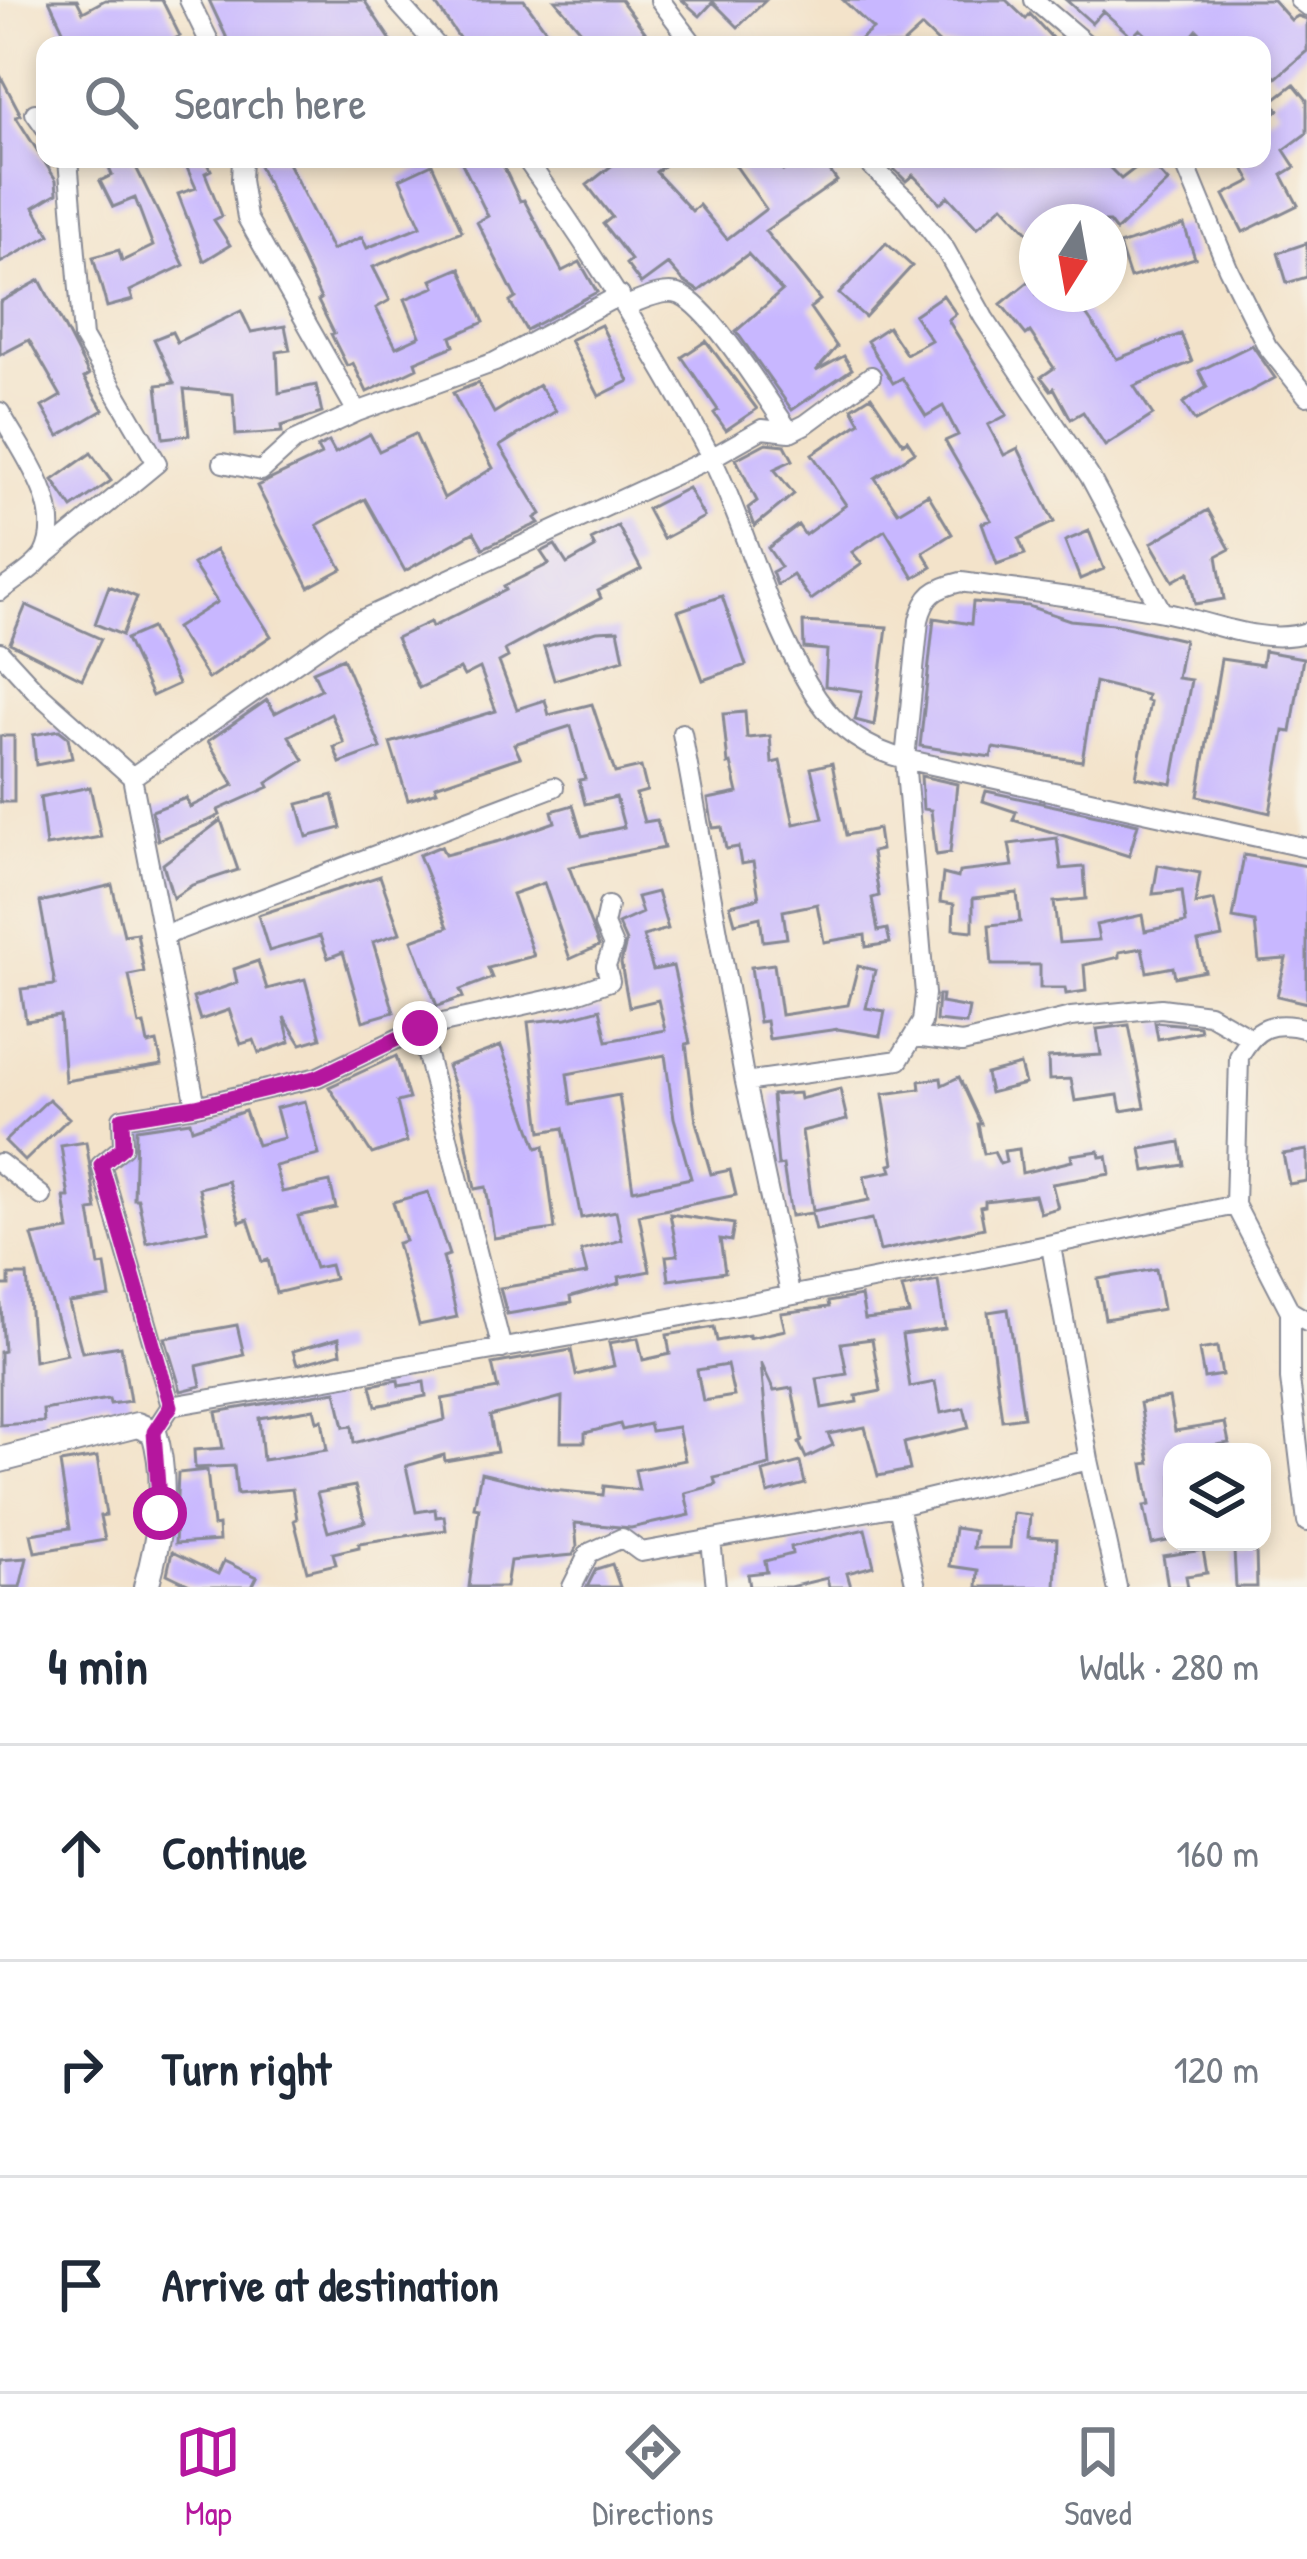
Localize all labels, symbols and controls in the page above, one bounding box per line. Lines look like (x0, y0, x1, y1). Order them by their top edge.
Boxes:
search box (36, 36, 1271, 168)
icon: search (78, 69, 144, 135)
text: Search here (174, 72, 366, 133)
north arrow (1019, 204, 1127, 312)
route end (393, 1001, 447, 1055)
map controls (1163, 1443, 1271, 1551)
button: layers (1163, 1443, 1271, 1551)
route start (133, 1486, 187, 1540)
text: 4 min (48, 1631, 148, 1700)
text: Walk · 280 m (1079, 1639, 1259, 1692)
icon: ahead (48, 1820, 114, 1886)
text: Continue (162, 1822, 307, 1883)
text: 160 m (1176, 1826, 1259, 1879)
icon: right (48, 2036, 114, 2102)
text: Turn right (162, 2038, 331, 2099)
text: 120 m (1174, 2042, 1259, 2095)
icon: arrive (48, 2252, 114, 2318)
text: Arrive at destination (162, 2254, 499, 2315)
tab: Map (175, 2419, 241, 2535)
tab: Directions (592, 2419, 714, 2535)
tab: Saved (1064, 2419, 1132, 2535)

